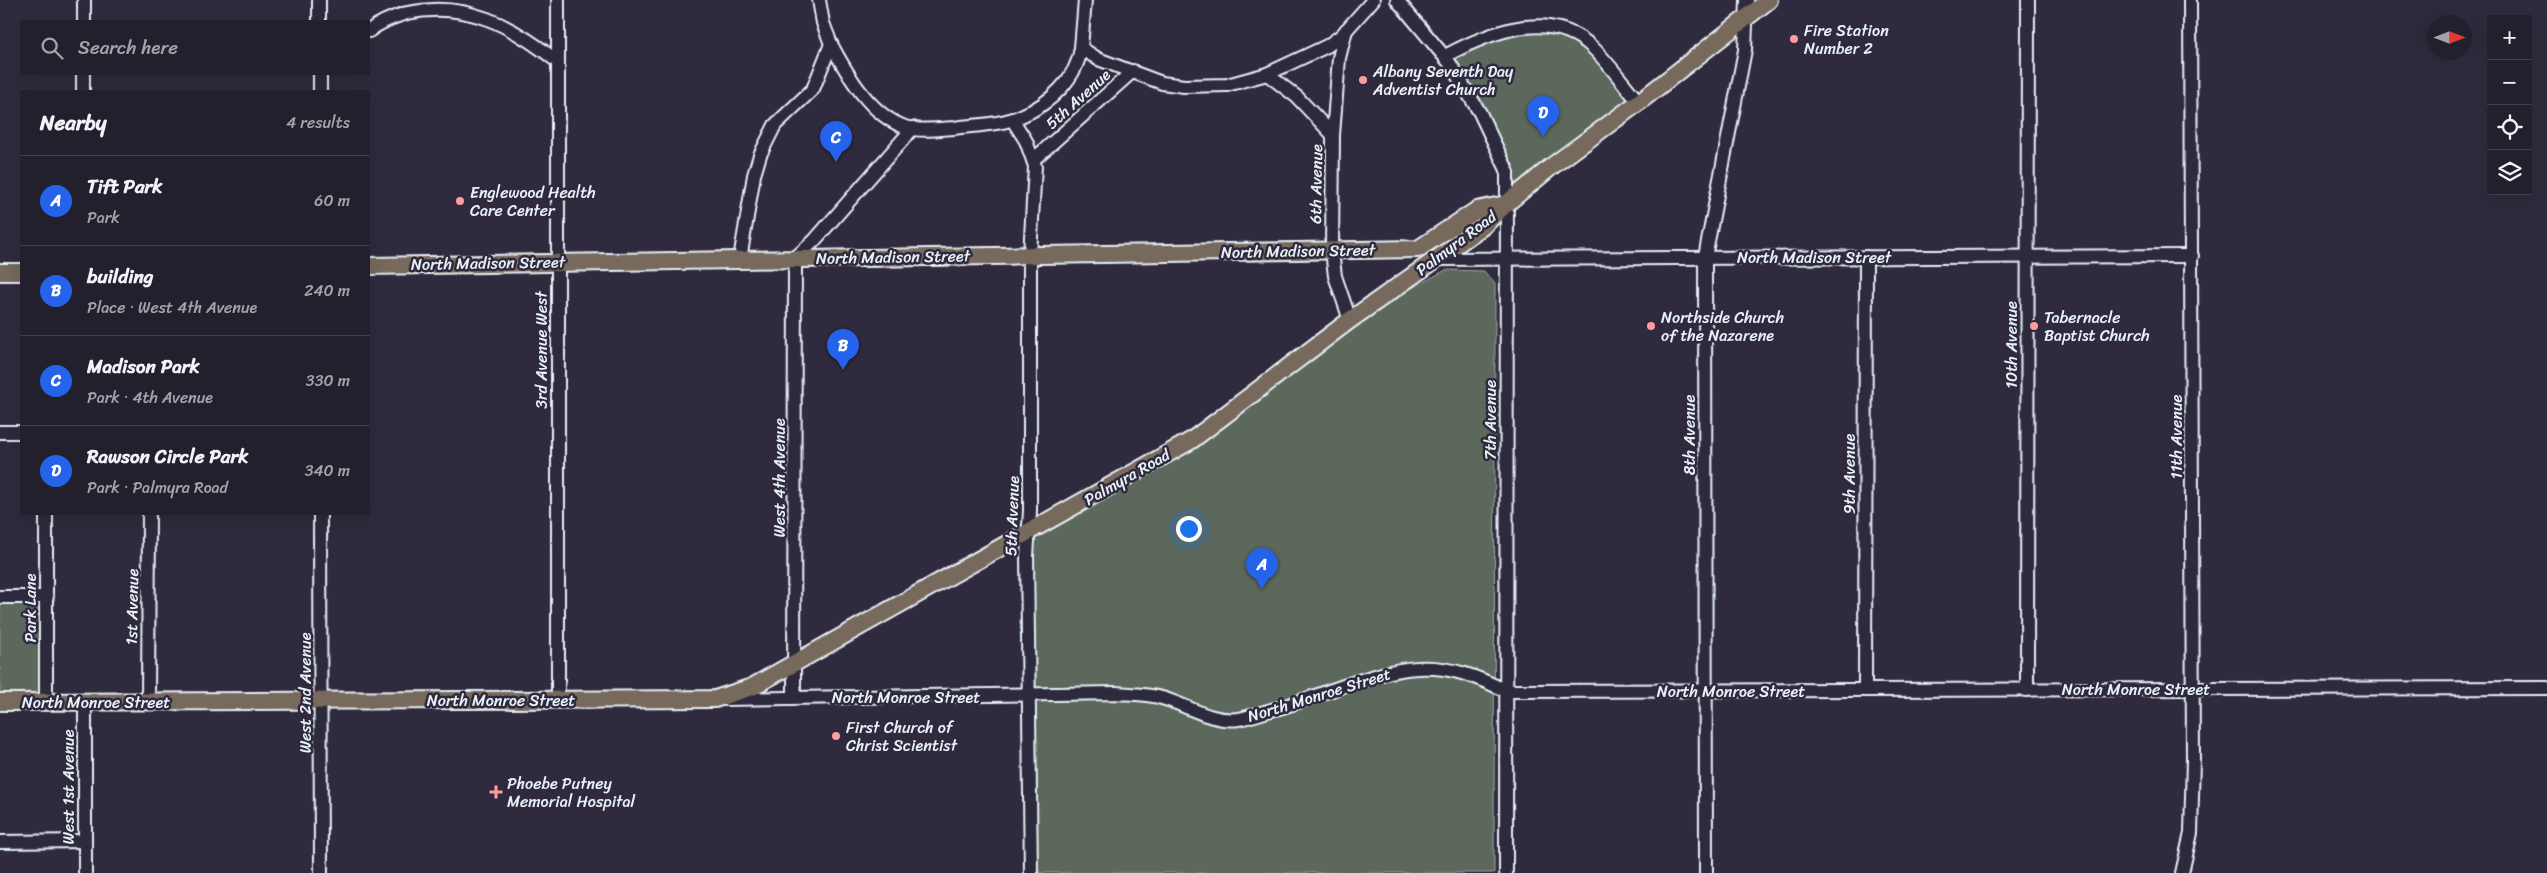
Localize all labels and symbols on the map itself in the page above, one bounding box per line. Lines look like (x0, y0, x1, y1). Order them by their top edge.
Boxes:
north arrow (2427, 15, 2472, 60)
place label: Fire Station Number 2 (1804, 16, 1889, 63)
marker: Fire Station Number 2 (1788, 33, 1800, 45)
place label: Albany Seventh Day Adventist Church (1372, 57, 1514, 104)
street label: 5th Avenue (1038, 61, 1118, 137)
marker: Albany Seventh Day Adventist Church (1357, 74, 1369, 86)
pin: D (1527, 96, 1559, 137)
pin: C (820, 121, 852, 162)
street label: 6th Avenue (1301, 144, 1331, 224)
place label: Englewood Health Care Center (470, 178, 596, 225)
marker: Englewood Health Care Center (454, 195, 466, 207)
street label: Palmyra Road (1409, 202, 1504, 283)
street label: North Madison Street (1221, 235, 1376, 267)
street label: North Madison Street (816, 241, 971, 273)
street label: North Madison Street (1737, 243, 1892, 272)
street label: North Madison Street (411, 247, 566, 279)
street label: 3rd Avenue West (527, 291, 556, 409)
street label: 10th Avenue (1997, 301, 2026, 389)
place label: Northside Church of the Nazarene (1661, 303, 1784, 350)
place label: Tabernacle Baptist Church (2044, 303, 2150, 350)
marker: Northside Church of the Nazarene (1645, 320, 1657, 332)
marker: Tabernacle Baptist Church (2028, 320, 2040, 332)
pin: B (827, 329, 859, 370)
street label: 7th Avenue (1476, 380, 1505, 460)
street label: 8th Avenue (1675, 395, 1704, 475)
street label: 11th Avenue (2162, 395, 2191, 479)
street label: West 4th Avenue (765, 418, 794, 538)
street label: 9th Avenue (1835, 433, 1864, 514)
street label: Palmyra Road (1078, 440, 1177, 513)
street label: 5th Avenue (996, 475, 1028, 557)
your location (1176, 516, 1202, 542)
pin: A (1246, 548, 1278, 589)
street label: 1st Avenue (117, 568, 147, 645)
street label: Park Lane (16, 573, 45, 642)
street label: West 2nd Avenue (291, 632, 320, 753)
street label: North Monroe Street (1244, 659, 1394, 731)
street label: North Monroe Street (2062, 675, 2210, 704)
street label: North Monroe Street (1657, 677, 1805, 706)
street label: North Monroe Street (832, 683, 980, 712)
street label: North Monroe Street (427, 686, 575, 715)
street label: North Monroe Street (22, 688, 170, 717)
place label: First Church of Christ Scientist (846, 713, 958, 760)
street label: West 1st Avenue (54, 729, 83, 844)
marker: First Church of Christ Scientist (830, 730, 842, 742)
place label: Phoebe Putney Memorial Hospital (507, 769, 636, 816)
marker: Phoebe Putney Memorial Hospital (489, 785, 503, 799)

